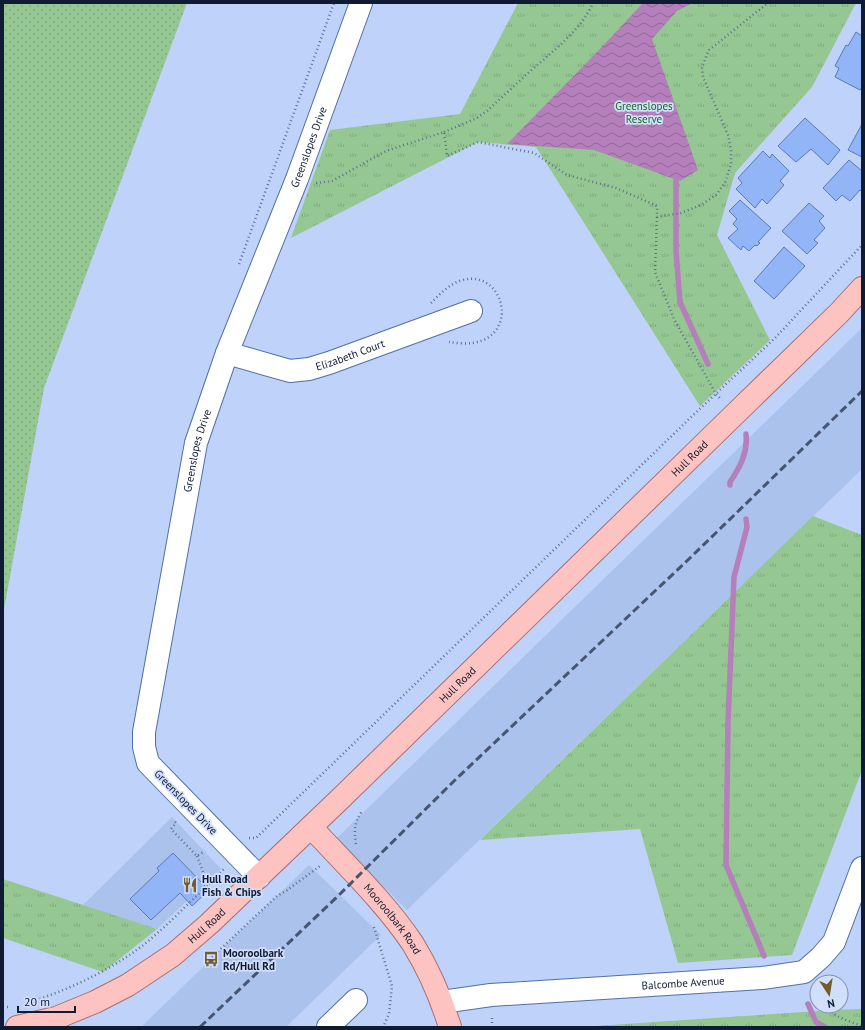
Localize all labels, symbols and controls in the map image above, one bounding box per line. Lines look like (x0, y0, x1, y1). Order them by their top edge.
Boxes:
park label: Greenslopes Reserve (615, 99, 673, 126)
street label: Greenslopes Drive (287, 104, 330, 190)
street label: Elizabeth Court (314, 336, 387, 374)
street label: Greenslopes Drive (180, 407, 214, 493)
street label: Hull Road (668, 437, 711, 479)
street label: Hull Road (436, 663, 479, 706)
street label: Greenslopes Drive (151, 767, 221, 838)
place label: Hull Road Fish & Chips (202, 872, 262, 899)
restaurant icon: Hull Road Fish & Chips (181, 876, 199, 894)
street label: Mooroolbark Road (361, 881, 424, 957)
street label: Hull Road (185, 905, 228, 946)
place label: Mooroolbark Rd/Hull Rd (223, 946, 284, 973)
bus stop icon: Mooroolbark Rd/Hull Rd (202, 950, 220, 968)
street label: Balcombe Avenue (641, 973, 726, 993)
north arrow (809, 974, 849, 1014)
scale bar (18, 988, 75, 1014)
text: 20 m (24, 994, 50, 1009)
text: N (826, 996, 836, 1011)

